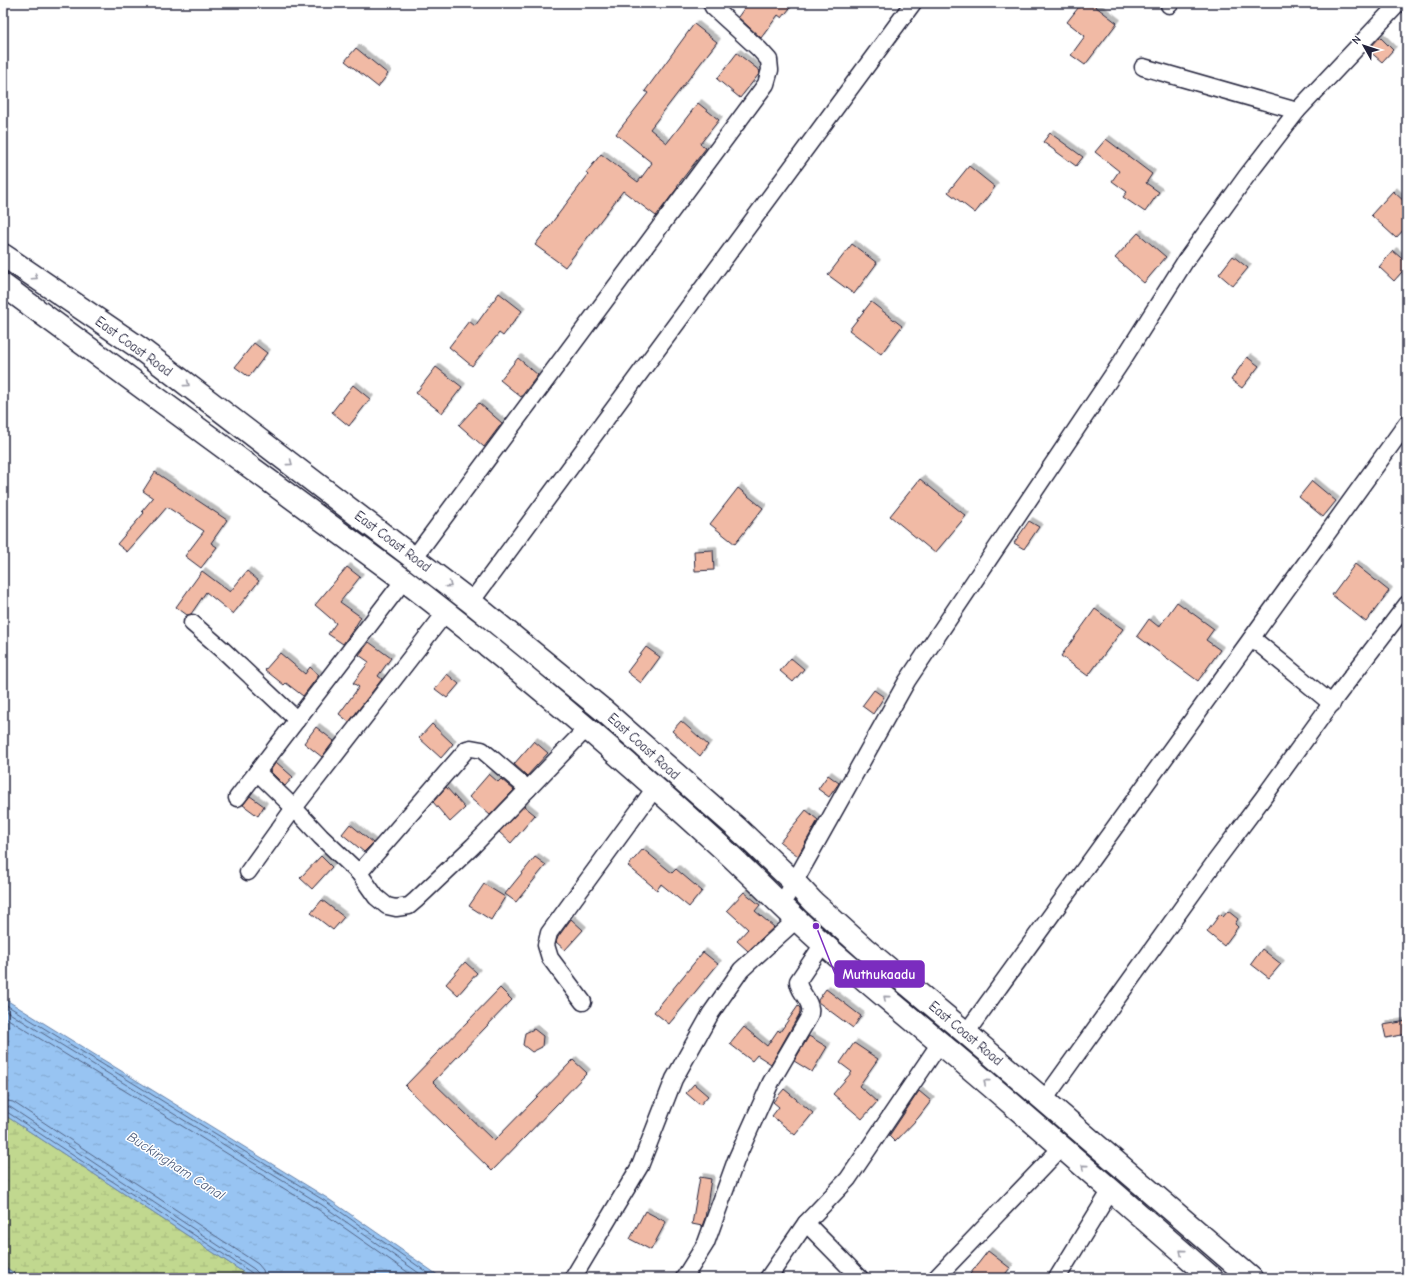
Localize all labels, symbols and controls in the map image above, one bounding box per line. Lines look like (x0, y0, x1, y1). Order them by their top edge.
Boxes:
north arrow (1344, 26, 1384, 66)
text: N (1349, 33, 1364, 47)
one-way arrow (31, 272, 38, 280)
street label: East Coast Road (93, 313, 175, 379)
one-way arrow (183, 379, 190, 386)
one-way arrow (286, 458, 293, 465)
street label: East Coast Road (352, 508, 434, 574)
one-way arrow (445, 580, 452, 587)
street label: East Coast Road (605, 710, 683, 782)
callout: Muthukaadu (835, 961, 924, 987)
text: Muthukaadu (842, 966, 916, 983)
one-way arrow (884, 996, 891, 1003)
street label: East Coast Road (926, 998, 1006, 1068)
one-way arrow (983, 1079, 991, 1086)
water label: Buckingham Canal (124, 1128, 229, 1204)
one-way arrow (1082, 1164, 1089, 1171)
one-way arrow (1179, 1250, 1187, 1257)

